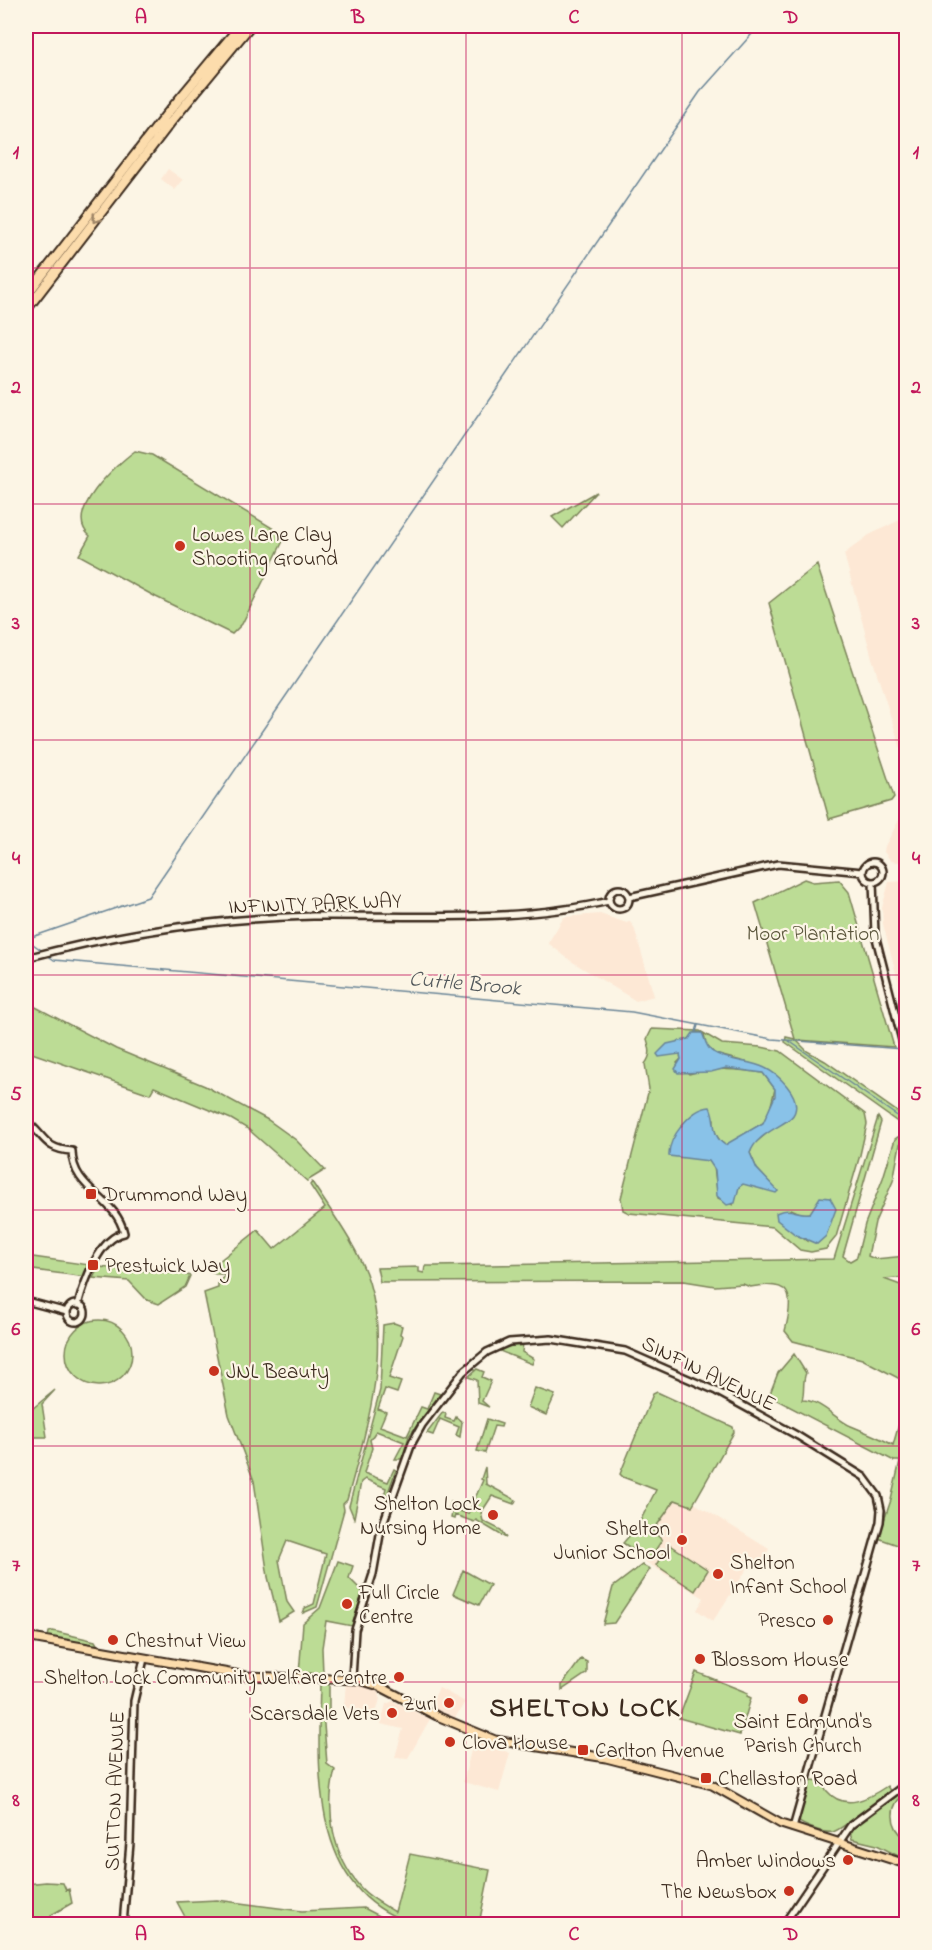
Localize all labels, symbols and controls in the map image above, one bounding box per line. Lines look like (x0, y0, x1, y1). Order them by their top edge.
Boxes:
text: A (135, 4, 147, 33)
text: B (350, 4, 365, 33)
text: C (569, 4, 580, 33)
text: D (783, 4, 798, 33)
text: 1 (13, 139, 20, 168)
text: 1 (913, 139, 920, 168)
one-way arrow (93, 212, 104, 223)
text: 2 (10, 374, 21, 403)
text: 2 (910, 374, 921, 403)
place label: Lowes Lane Clay Shooting Ground (192, 521, 338, 577)
marker: Lowes Lane Clay Shooting Ground (173, 539, 187, 553)
text: 3 (11, 610, 20, 639)
text: 3 (911, 610, 920, 639)
text: 4 (12, 845, 21, 874)
text: 4 (912, 845, 921, 874)
street label: INFINITY PARK WAY (228, 887, 403, 923)
park label: Moor Plantation (747, 920, 879, 950)
water label: Cuttle Brook (408, 964, 523, 1006)
text: 5 (10, 1081, 22, 1110)
text: 5 (910, 1081, 922, 1110)
place label: Drummond Way (102, 1181, 247, 1213)
marker: Drummond Way (84, 1187, 98, 1201)
place label: Prestwick Way (105, 1252, 230, 1284)
marker: Prestwick Way (86, 1258, 100, 1272)
text: 6 (12, 1316, 21, 1345)
text: 6 (912, 1316, 921, 1345)
street label: SINFIN AVENUE (636, 1329, 780, 1420)
place label: JNL Beauty (226, 1358, 329, 1390)
marker: JNL Beauty (207, 1364, 221, 1378)
place label: Shelton Lock Nursing Home (360, 1490, 482, 1546)
marker: Shelton Lock Nursing Home (486, 1508, 500, 1522)
place label: Shelton Junior School (553, 1515, 670, 1569)
marker: Shelton Junior School (675, 1533, 689, 1547)
place label: Shelton Infant School (730, 1549, 847, 1603)
text: 7 (12, 1552, 21, 1581)
text: 7 (912, 1552, 921, 1581)
marker: Shelton Infant School (711, 1567, 725, 1581)
place label: Full Circle Centre (358, 1579, 440, 1633)
marker: Full Circle Centre (340, 1597, 354, 1611)
place label: Presco (758, 1607, 816, 1637)
marker: Presco (821, 1613, 835, 1627)
place label: Chestnut View (125, 1627, 246, 1657)
marker: Chestnut View (106, 1633, 120, 1647)
place label: Blossom House (711, 1646, 849, 1676)
marker: Blossom House (693, 1652, 707, 1666)
place label: Shelton Lock Community Welfare Centre (44, 1664, 388, 1696)
marker: Shelton Lock Community Welfare Centre (392, 1670, 406, 1684)
place label: Zuri (403, 1690, 437, 1720)
district label: SHELTON LOCK (489, 1690, 681, 1729)
marker: Saint Edmund's Parish Church (796, 1692, 810, 1706)
marker: Zuri (442, 1696, 456, 1710)
place label: Scarsdale Vets (250, 1700, 380, 1730)
marker: Scarsdale Vets (385, 1706, 399, 1720)
place label: Saint Edmund's Parish Church (733, 1708, 873, 1762)
street label: SUTTON AVENUE (98, 1711, 134, 1871)
place label: Clova House (462, 1729, 568, 1759)
marker: Clova House (443, 1735, 457, 1749)
place label: Carlton Avenue (595, 1737, 725, 1767)
marker: Carlton Avenue (576, 1743, 590, 1757)
place label: Chellaston Road (718, 1765, 857, 1795)
marker: Chellaston Road (699, 1771, 713, 1785)
text: 8 (11, 1787, 20, 1816)
text: 8 (911, 1787, 920, 1816)
place label: Amber Windows (696, 1847, 836, 1877)
marker: Amber Windows (841, 1853, 855, 1867)
place label: The Newsbox (661, 1878, 777, 1908)
marker: The Newsbox (782, 1884, 796, 1898)
text: A (135, 1921, 147, 1950)
text: B (350, 1921, 365, 1950)
text: C (569, 1921, 580, 1950)
text: D (783, 1921, 798, 1950)

